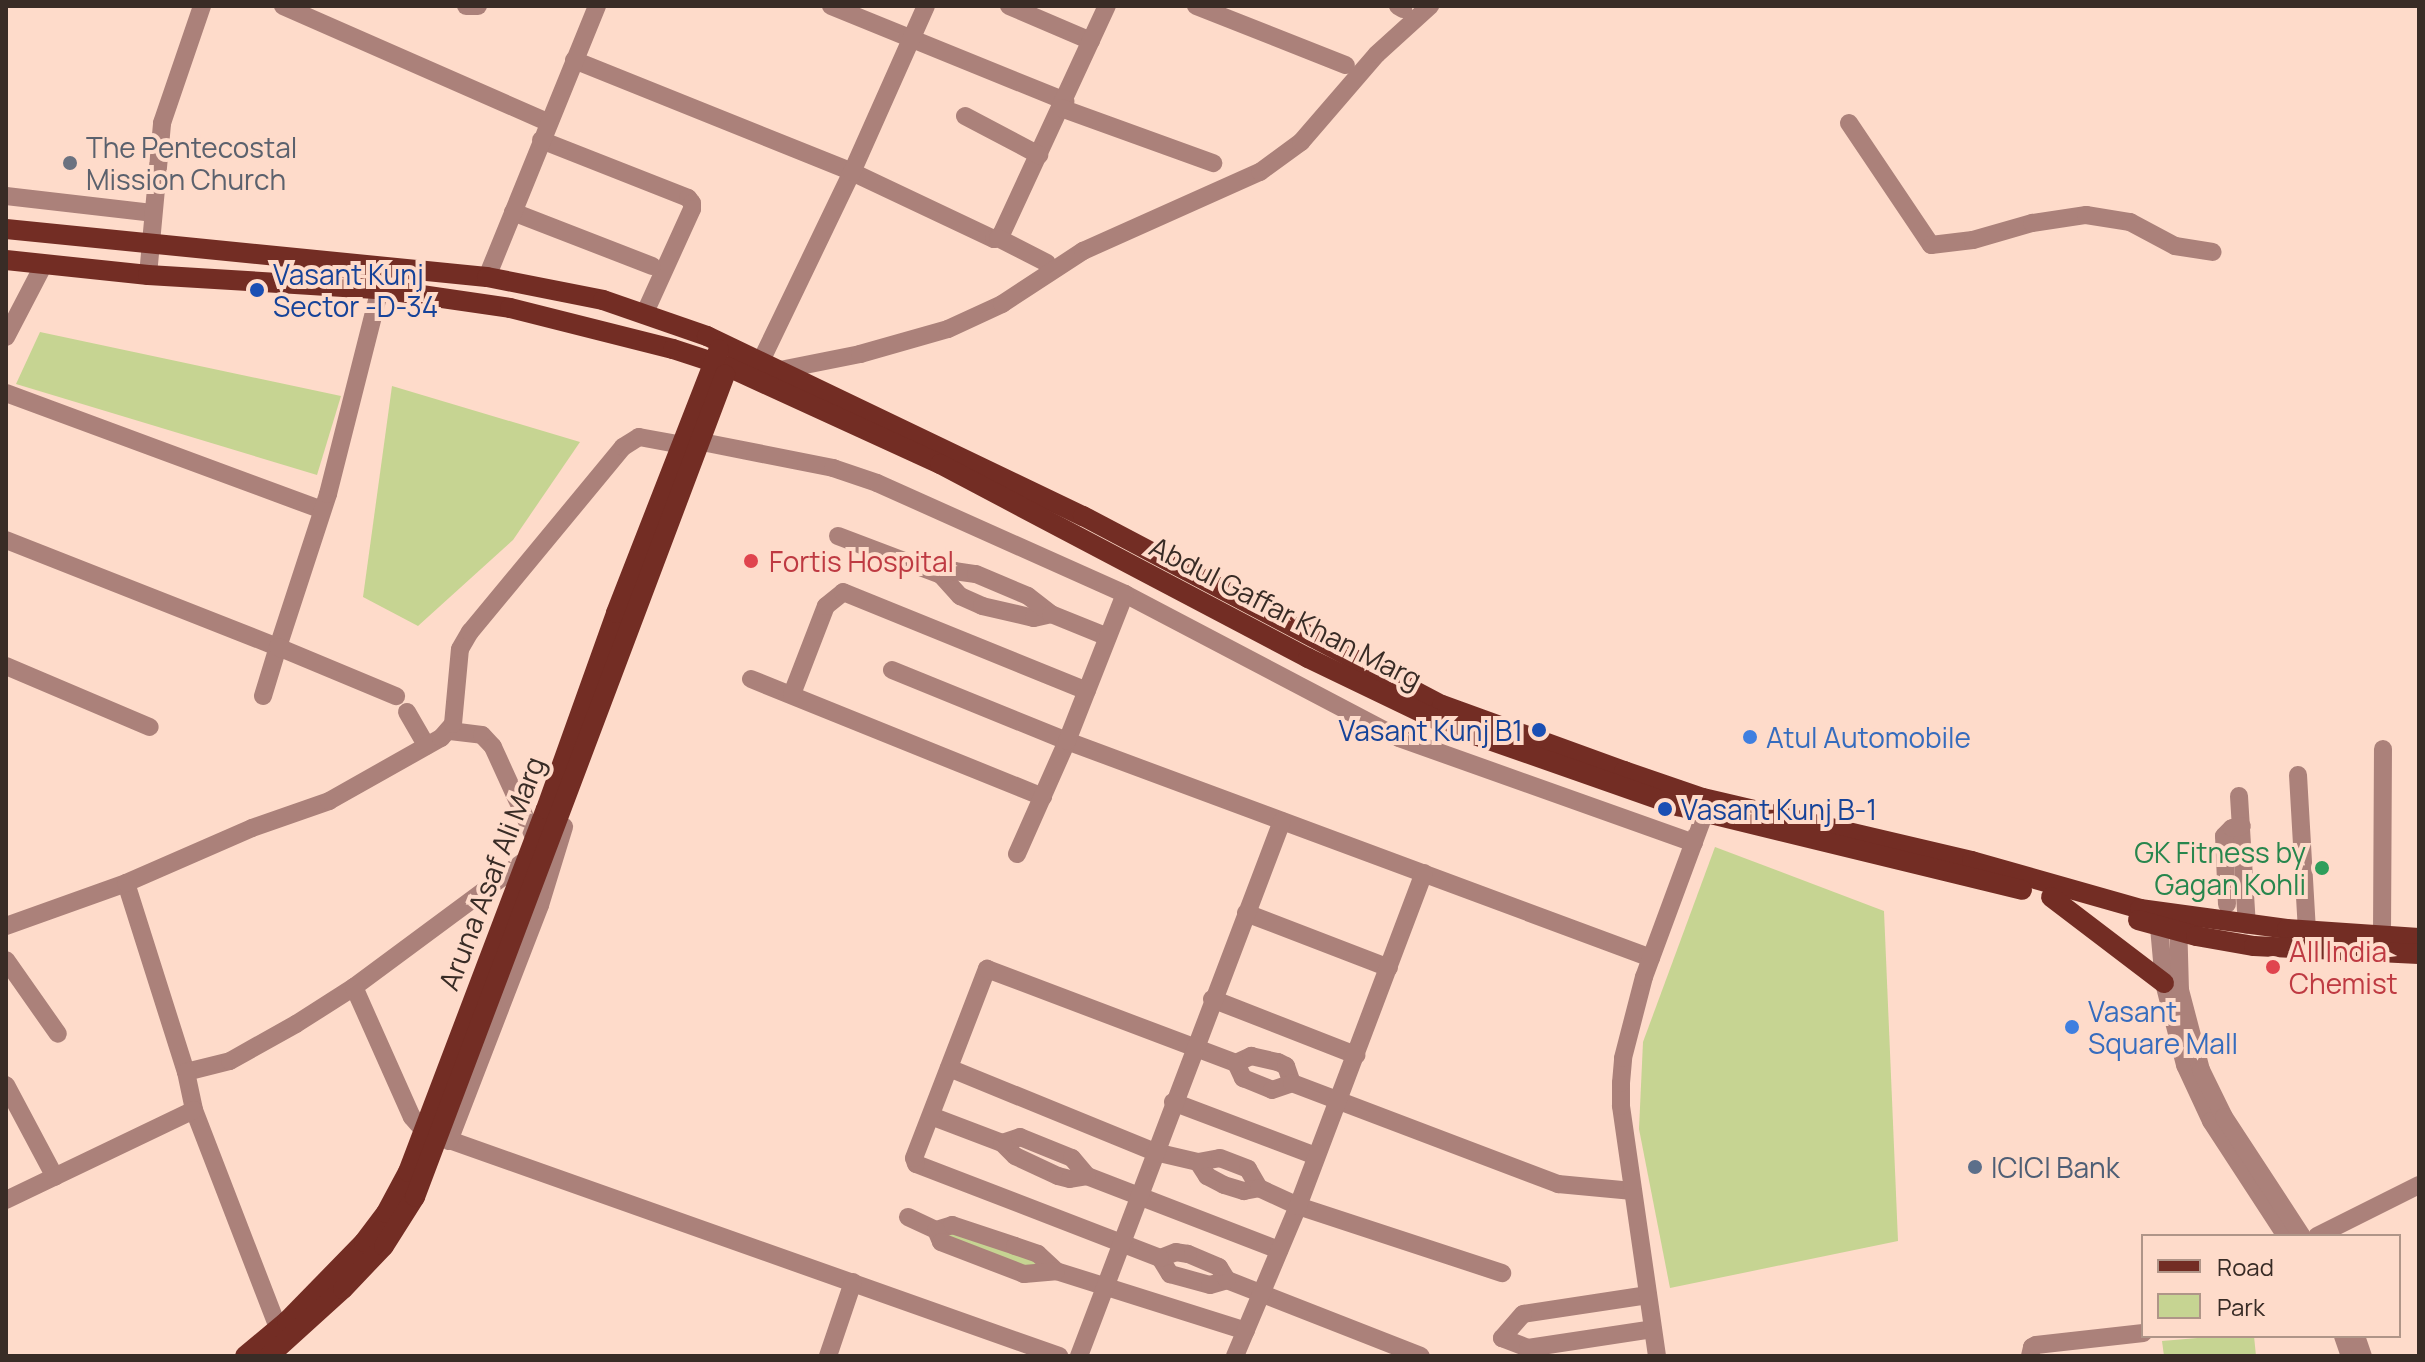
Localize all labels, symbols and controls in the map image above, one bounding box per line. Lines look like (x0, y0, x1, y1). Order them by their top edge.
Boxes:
place label: The Pentecostal Mission Church (86, 130, 297, 196)
marker: The Pentecostal Mission Church (61, 154, 79, 172)
place label: Vasant Kunj Sector -D-34 (273, 257, 438, 323)
marker: Vasant Kunj Sector -D-34 (248, 281, 266, 299)
street label: Abdul Gaffar Khan Marg (1144, 529, 1428, 695)
place label: Fortis Hospital (769, 544, 954, 578)
marker: Fortis Hospital (740, 550, 762, 572)
place label: Vasant Kunj B1 (1339, 713, 1523, 747)
place label: Atul Automobile (1766, 720, 1971, 754)
marker: Vasant Kunj B1 (1530, 721, 1548, 739)
marker: Atul Automobile (1741, 728, 1759, 746)
street label: Aruna Asaf Ali Marg (431, 752, 551, 994)
place label: Vasant Kunj B-1 (1681, 792, 1877, 826)
marker: Vasant Kunj B-1 (1656, 800, 1674, 818)
place label: GK Fitness by Gagan Kohli (2134, 835, 2306, 901)
marker: GK Fitness by Gagan Kohli (2313, 859, 2331, 877)
place label: All India Chemist (2289, 934, 2398, 1000)
marker: All India Chemist (2264, 958, 2282, 976)
place label: Vasant Square Mall (2088, 994, 2238, 1060)
marker: Vasant Square Mall (2063, 1018, 2081, 1036)
place label: ICICI Bank (1991, 1150, 2120, 1184)
marker: ICICI Bank (1966, 1158, 1984, 1176)
legend (2141, 1234, 2401, 1338)
text: Road (2217, 1250, 2274, 1283)
text: Park (2217, 1290, 2265, 1323)

